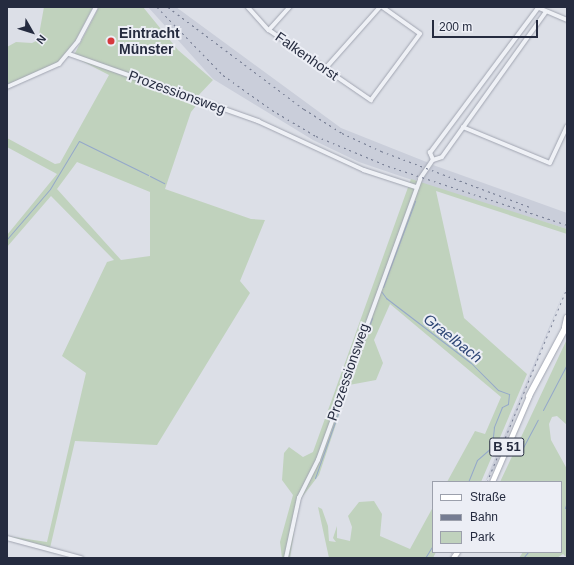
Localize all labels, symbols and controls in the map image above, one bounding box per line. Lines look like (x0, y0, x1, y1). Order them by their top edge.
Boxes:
north arrow (12, 12, 52, 52)
scale bar (434, 12, 540, 38)
text: 200 m (439, 20, 472, 34)
place label: Eintracht Münster (119, 25, 180, 58)
street label: Falkenhorst (272, 28, 342, 84)
text: N (34, 33, 48, 46)
marker: Eintracht Münster (106, 36, 116, 46)
street label: Prozessionsweg (126, 67, 228, 117)
water label: Graelbach (420, 310, 486, 366)
street label: Prozessionsweg (323, 321, 373, 423)
road number: B 51 (489, 436, 525, 458)
legend (432, 481, 562, 553)
text: Straße (470, 490, 506, 504)
text: Bahn (470, 510, 498, 524)
text: Park (470, 530, 495, 544)

